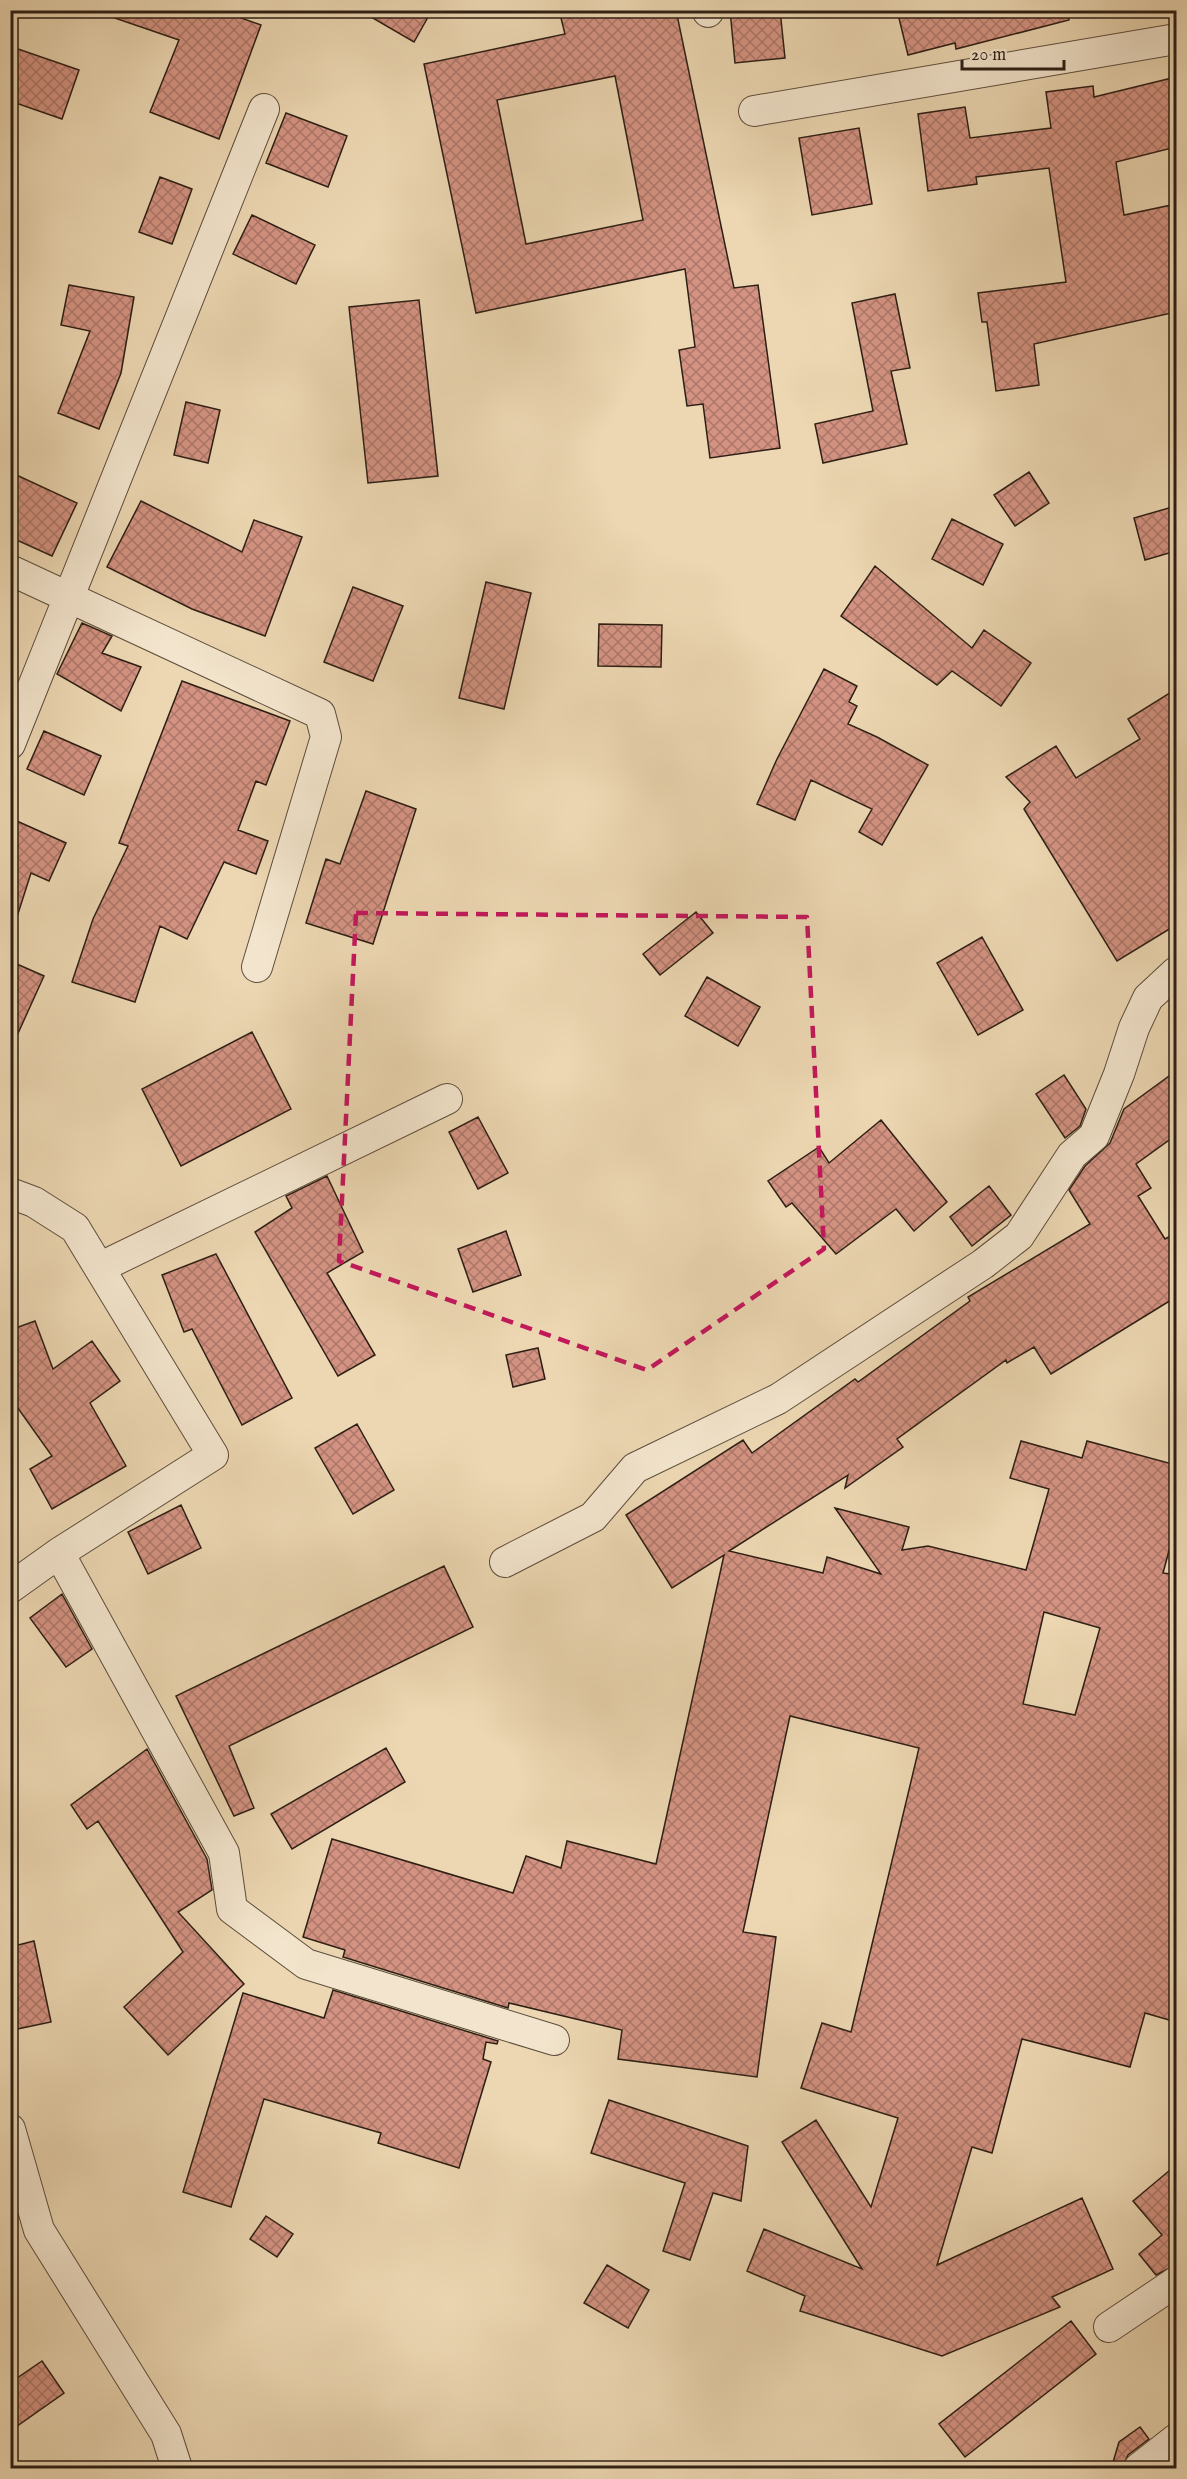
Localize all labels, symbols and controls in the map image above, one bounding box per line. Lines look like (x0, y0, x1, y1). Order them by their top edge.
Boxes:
scale bar (962, 33, 1064, 71)
text: 20 m (971, 44, 1006, 67)

